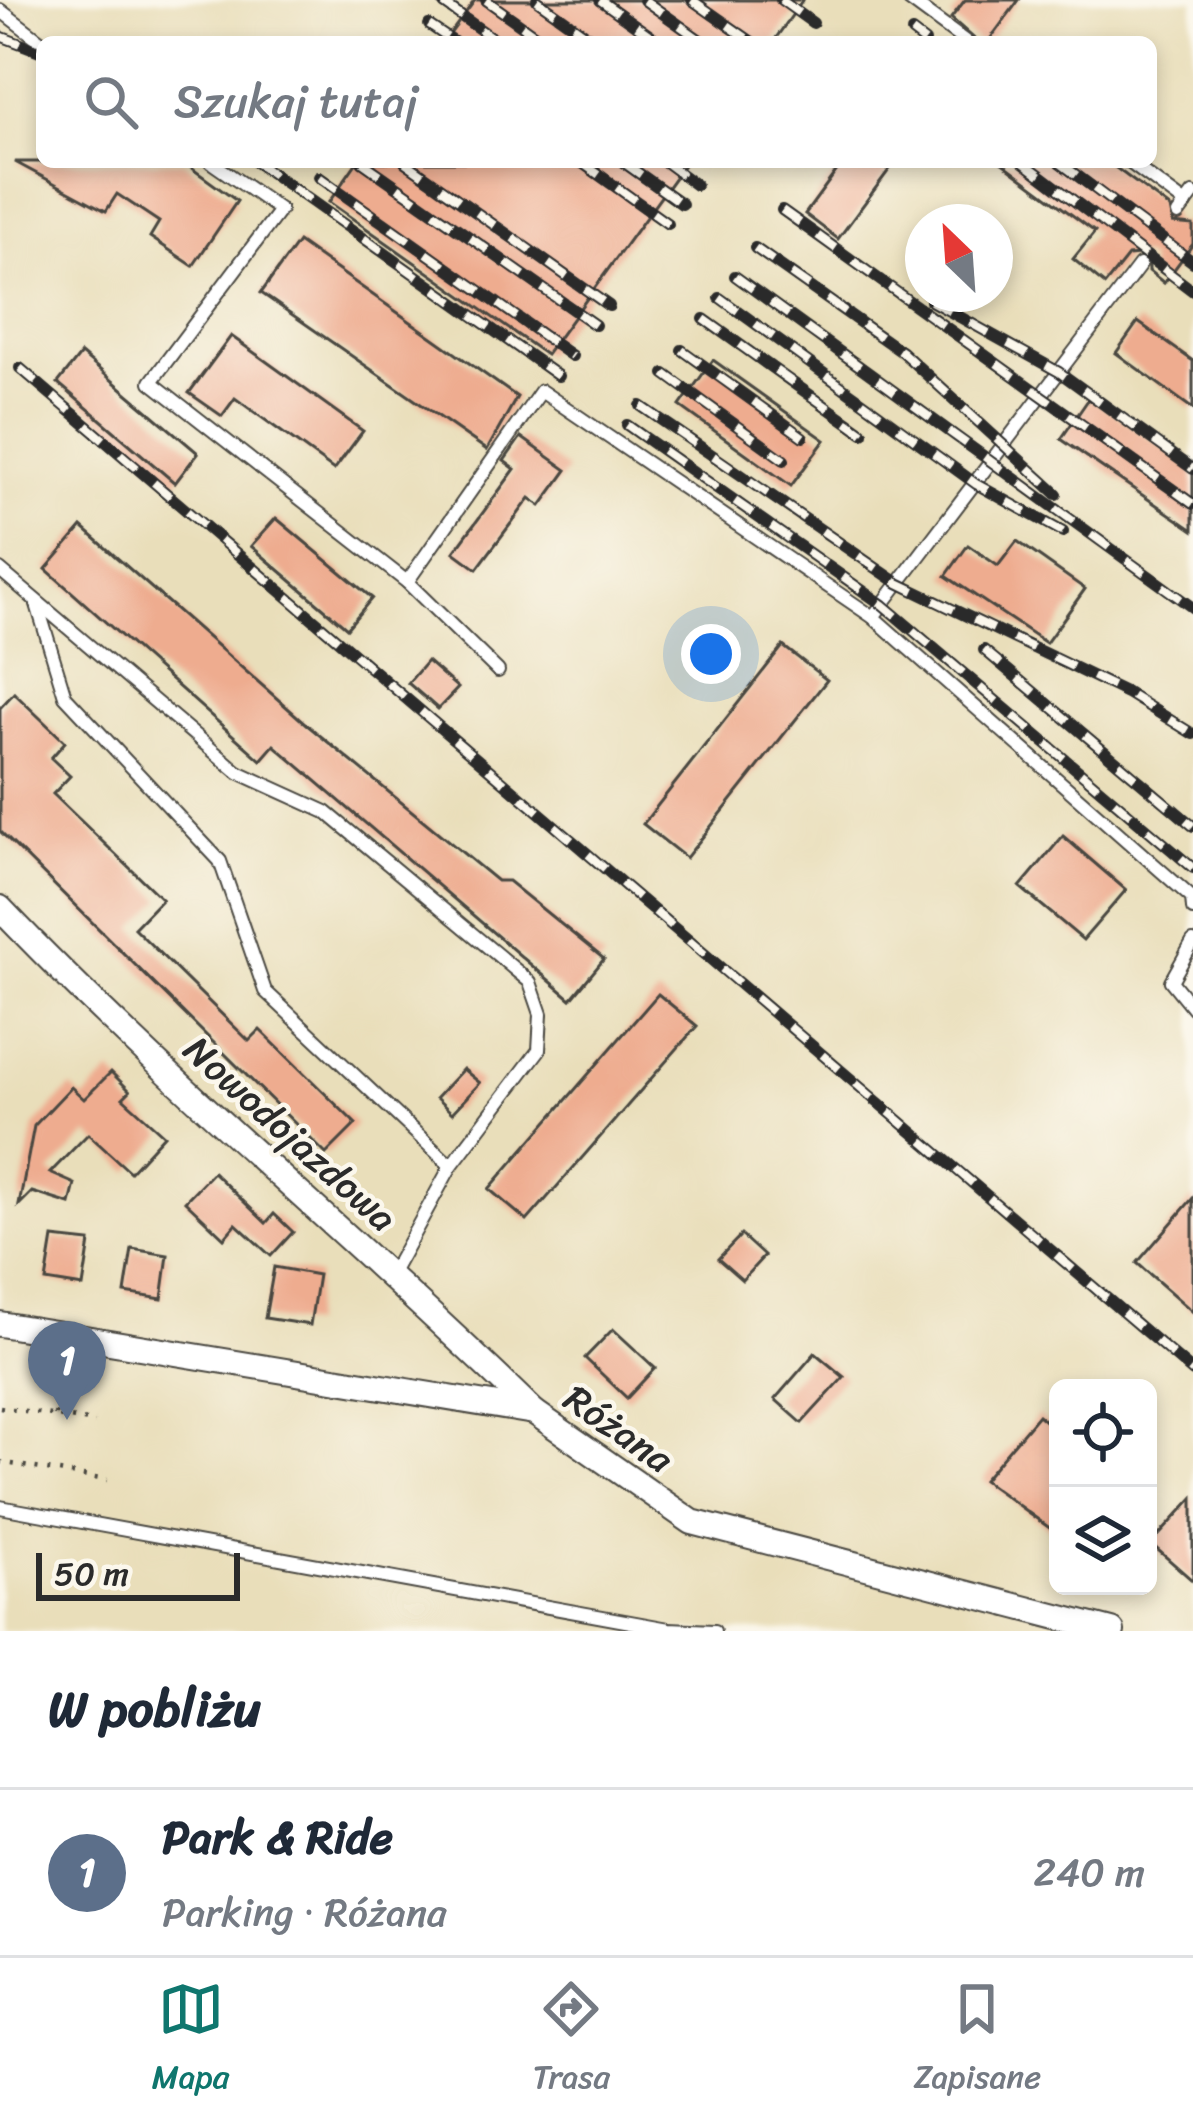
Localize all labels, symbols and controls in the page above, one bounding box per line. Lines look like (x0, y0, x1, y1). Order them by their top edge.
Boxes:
search box (36, 36, 1157, 168)
text: Szukaj tutaj (174, 62, 418, 142)
icon: search (78, 69, 144, 135)
north arrow (905, 204, 1013, 312)
your location (681, 624, 741, 684)
street label: Nowodojazdowa (167, 1017, 414, 1250)
pin: 1 (28, 1321, 106, 1420)
street label: Różana (549, 1365, 689, 1492)
map controls (1049, 1379, 1157, 1595)
button: locate (1049, 1379, 1157, 1487)
button: layers (1049, 1487, 1157, 1595)
text: 50 m (54, 1545, 129, 1603)
scale bar (36, 1547, 240, 1600)
text: W pobliżu (48, 1664, 261, 1754)
text: Park & Ride (162, 1798, 393, 1878)
text: 1 (79, 1838, 95, 1907)
text: 240 m (1033, 1838, 1145, 1907)
text: Parking · Różana (162, 1878, 447, 1947)
tab: Mapa (152, 1976, 229, 2106)
tab: Trasa (533, 1976, 610, 2106)
tab: Zapisane (914, 1976, 1041, 2106)

